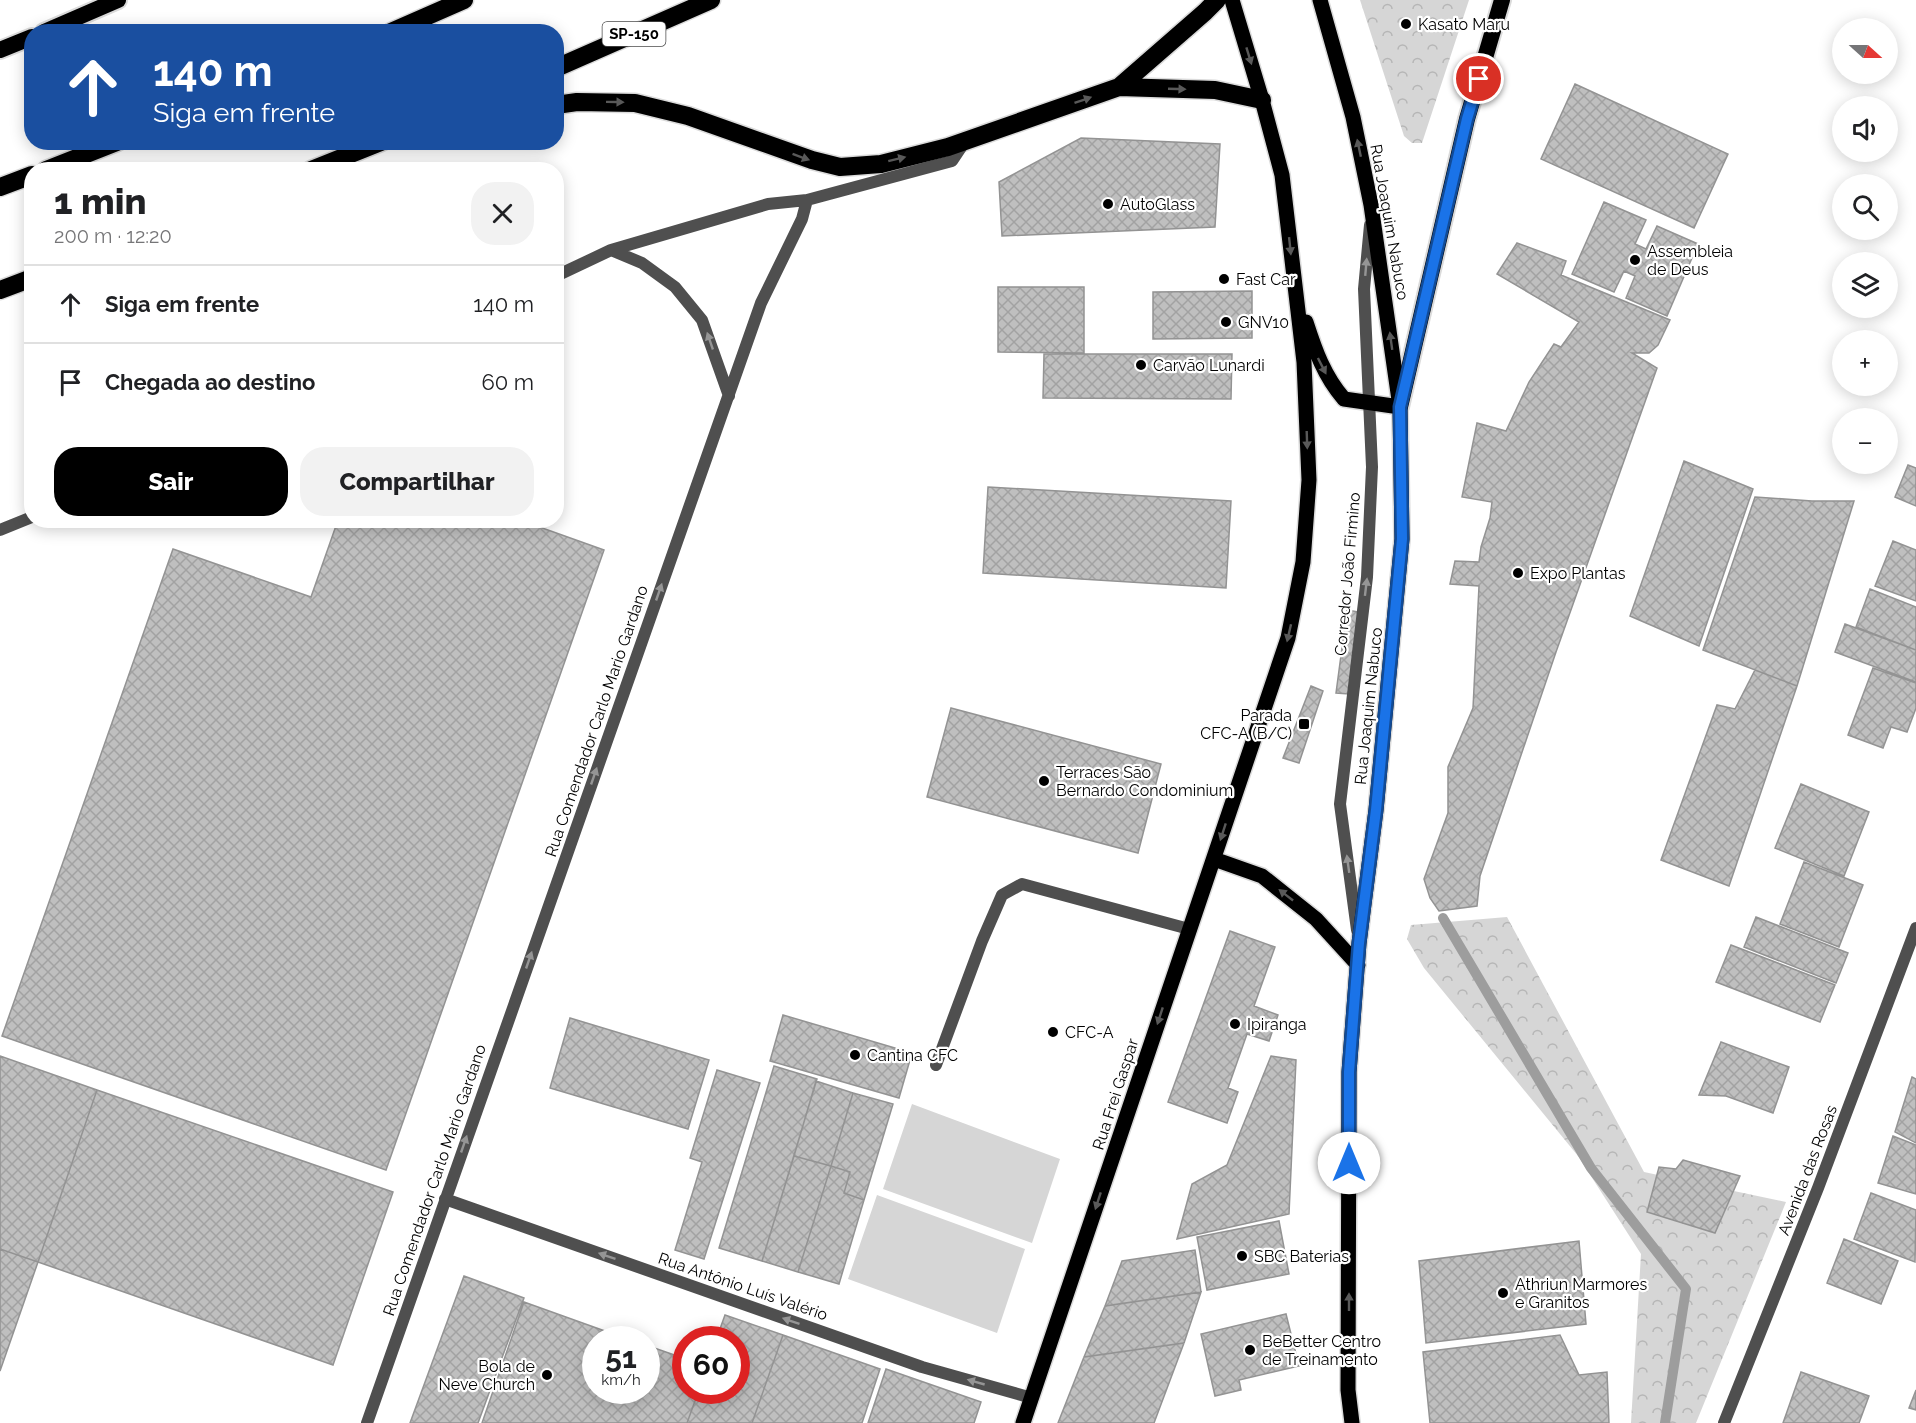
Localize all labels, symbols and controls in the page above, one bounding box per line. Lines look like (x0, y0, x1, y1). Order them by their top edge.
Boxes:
place label: Kasato Maru (1418, 15, 1510, 34)
marker: Kasato Maru (1399, 17, 1413, 31)
north arrow (1832, 18, 1898, 84)
map controls (1832, 18, 1898, 474)
road number: SP-150 (602, 22, 666, 46)
text: 140 m (153, 47, 273, 96)
one-way arrow (1245, 47, 1254, 65)
icon: ahead (54, 48, 132, 126)
pin (1453, 53, 1504, 104)
icon: arrive (1462, 62, 1495, 95)
one-way arrow (1168, 84, 1187, 94)
one-way arrow (1074, 94, 1092, 104)
button: sound (1832, 96, 1898, 162)
text: Siga em frente (153, 97, 335, 128)
one-way arrow (605, 98, 624, 107)
one-way arrow (1354, 138, 1363, 157)
street label: Rua Joaquim Nabuco (1366, 143, 1413, 302)
one-way arrow (792, 152, 810, 162)
one-way arrow (888, 154, 907, 164)
button: search (1832, 174, 1898, 240)
text: 1 min (54, 180, 146, 222)
button: close (471, 182, 534, 245)
place label: AutoGlass (1120, 195, 1195, 214)
marker: AutoGlass (1101, 197, 1115, 211)
text: 200 m · 12:20 (54, 224, 172, 248)
one-way arrow (1285, 237, 1295, 256)
place label: Assembleia de Deus (1647, 242, 1733, 279)
button: layers (1832, 252, 1898, 318)
marker: Assembleia de Deus (1628, 253, 1642, 267)
one-way arrow (1361, 257, 1371, 276)
place label: Fast Car (1236, 270, 1296, 289)
marker: Fast Car (1217, 272, 1231, 286)
icon: ahead (54, 288, 87, 321)
text: Siga em frente (105, 291, 259, 317)
text: 140 m (473, 291, 534, 317)
place label: GNV10 (1238, 313, 1289, 332)
marker: GNV10 (1219, 315, 1233, 329)
button: + (1832, 330, 1898, 396)
one-way arrow (704, 332, 714, 350)
one-way arrow (1386, 332, 1395, 351)
place label: Carvão Lunardi (1153, 356, 1265, 375)
one-way arrow (1317, 357, 1327, 374)
marker: Carvão Lunardi (1134, 358, 1148, 372)
icon: arrive (54, 366, 87, 399)
text: Chegada ao destino (105, 369, 315, 395)
text: 60 m (481, 369, 534, 395)
button: − (1832, 408, 1898, 474)
one-way arrow (1302, 431, 1311, 450)
button: Sair (54, 447, 288, 516)
button: Compartilhar (300, 447, 534, 516)
street label: Corredor João Firmino (1331, 491, 1364, 657)
place label: Expo Plantas (1530, 564, 1626, 583)
marker: Expo Plantas (1511, 566, 1525, 580)
one-way arrow (1361, 578, 1370, 597)
street label: Rua Comendador Carlo Mario Gardano (541, 583, 652, 859)
one-way arrow (655, 583, 665, 601)
one-way arrow (1283, 624, 1293, 643)
street label: Rua Joaquim Nabuco (1351, 626, 1386, 786)
place label: Parada CFC-A (B/C) (1200, 706, 1292, 743)
marker: Parada CFC-A (B/C) (1297, 717, 1311, 731)
place label: Terraces São Bernardo Condominium (1056, 763, 1233, 800)
one-way arrow (590, 767, 600, 785)
marker: Terraces São Bernardo Condominium (1037, 774, 1051, 788)
one-way arrow (1218, 823, 1227, 841)
one-way arrow (1344, 855, 1353, 874)
one-way arrow (1278, 889, 1294, 902)
one-way arrow (525, 951, 535, 969)
one-way arrow (1154, 1007, 1164, 1025)
place label: Ipiranga (1247, 1015, 1307, 1034)
marker: Ipiranga (1228, 1017, 1242, 1031)
place label: CFC-A (1065, 1023, 1114, 1042)
marker: CFC-A (1046, 1025, 1060, 1039)
street label: Rua Frei Gaspar (1089, 1036, 1143, 1152)
street label: Rua Comendador Carlo Mario Gardano (379, 1042, 490, 1318)
place label: Cantina CFC (867, 1046, 958, 1065)
marker: Cantina CFC (848, 1048, 862, 1062)
street label: Avenida das Rosas (1774, 1102, 1841, 1238)
position arrow (1317, 1131, 1381, 1195)
one-way arrow (460, 1135, 470, 1153)
one-way arrow (1092, 1192, 1102, 1210)
place label: SBC Baterias (1254, 1247, 1349, 1266)
street label: Rua Antônio Luís Valério (656, 1249, 830, 1324)
marker: SBC Baterias (1235, 1249, 1249, 1263)
one-way arrow (598, 1251, 616, 1260)
place label: Athriun Marmores e Granitos (1515, 1275, 1647, 1312)
marker: Athriun Marmores e Granitos (1496, 1286, 1510, 1300)
one-way arrow (1344, 1292, 1354, 1311)
one-way arrow (782, 1315, 800, 1325)
speed limit sign: 60 (672, 1326, 750, 1404)
place label: BeBetter Centro de Treinamento (1262, 1332, 1381, 1369)
text: 51 (605, 1340, 637, 1375)
marker: BeBetter Centro de Treinamento (1243, 1343, 1257, 1357)
place label: Bola de Neve Church (439, 1357, 535, 1394)
marker: Bola de Neve Church (540, 1368, 554, 1382)
text: km/h (601, 1371, 641, 1389)
one-way arrow (967, 1377, 985, 1386)

